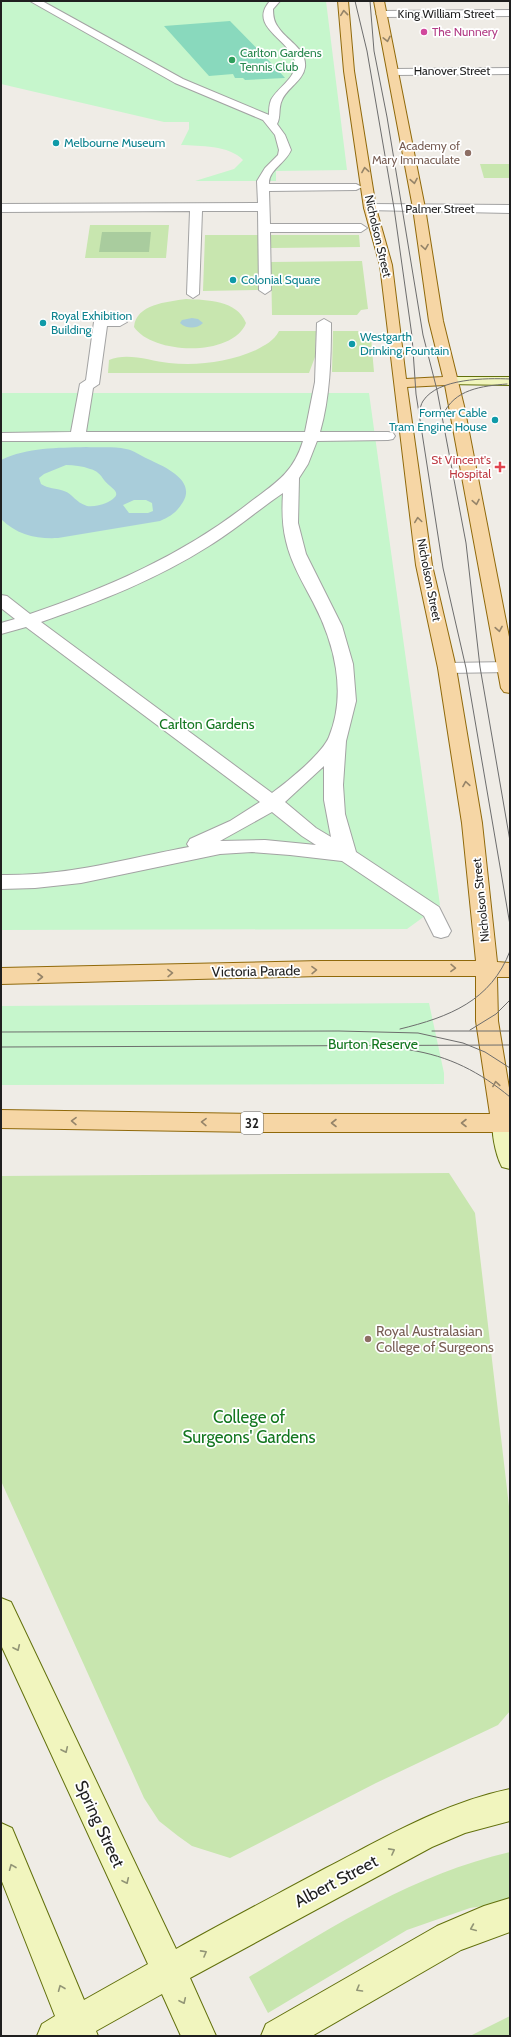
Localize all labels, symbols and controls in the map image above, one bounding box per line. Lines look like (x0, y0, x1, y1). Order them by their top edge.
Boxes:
street label: King William Street (398, 6, 494, 21)
one-way arrow (340, 10, 349, 16)
place label: The Nunnery (432, 24, 498, 39)
marker: The Nunnery (419, 27, 429, 37)
one-way arrow (382, 36, 390, 42)
place label: Carlton Gardens Tennis Club (240, 45, 322, 74)
marker: Carlton Gardens Tennis Club (227, 55, 237, 65)
street label: Hanover Street (414, 63, 490, 78)
place label: Melbourne Museum (64, 135, 165, 150)
marker: Melbourne Museum (51, 138, 61, 148)
place label: Academy of Mary Immaculate (372, 138, 460, 167)
marker: Academy of Mary Immaculate (463, 148, 473, 158)
one-way arrow (361, 167, 370, 173)
one-way arrow (409, 177, 418, 184)
street label: Nicholson Street (362, 193, 395, 279)
street label: Palmer Street (405, 201, 475, 216)
one-way arrow (420, 244, 429, 250)
place label: Colonial Square (241, 272, 320, 287)
marker: Colonial Square (228, 275, 238, 285)
place label: Royal Exhibition Building (51, 308, 133, 337)
marker: Royal Exhibition Building (38, 318, 48, 328)
place label: Westgarth Drinking Fountain (360, 329, 450, 358)
marker: Westgarth Drinking Fountain (347, 339, 357, 349)
place label: Former Cable Tram Engine House (389, 405, 487, 434)
marker: Former Cable Tram Engine House (490, 415, 500, 425)
place label: St Vincent's Hospital (431, 452, 491, 481)
marker: St Vincent's Hospital (494, 461, 506, 473)
one-way arrow (471, 498, 479, 505)
one-way arrow (414, 517, 423, 523)
street label: Nicholson Street (414, 537, 445, 623)
one-way arrow (494, 626, 503, 632)
park label: Carlton Gardens (159, 715, 255, 733)
one-way arrow (462, 781, 471, 787)
street label: Nicholson Street (469, 857, 492, 943)
street label: Victoria Parade (212, 961, 300, 981)
one-way arrow (450, 964, 456, 972)
one-way arrow (311, 965, 317, 974)
one-way arrow (167, 969, 173, 978)
one-way arrow (37, 973, 43, 981)
park label: Burton Reserve (328, 1035, 418, 1053)
one-way arrow (492, 1081, 501, 1088)
road number: 32 (241, 1112, 263, 1134)
one-way arrow (71, 1117, 77, 1125)
one-way arrow (201, 1118, 207, 1126)
one-way arrow (331, 1119, 337, 1127)
one-way arrow (461, 1119, 467, 1127)
place label: Royal Australasian College of Surgeons (376, 1322, 494, 1356)
marker: Royal Australasian College of Surgeons (363, 1334, 373, 1344)
park label: College of Surgeons' Gardens (182, 1407, 316, 1447)
one-way arrow (12, 1644, 20, 1651)
one-way arrow (60, 1746, 68, 1754)
street label: Spring Street (71, 1777, 129, 1871)
one-way arrow (388, 1849, 395, 1856)
street label: Albert Street (291, 1851, 381, 1911)
one-way arrow (9, 1864, 17, 1871)
one-way arrow (121, 1876, 129, 1884)
one-way arrow (470, 1923, 477, 1931)
one-way arrow (200, 1950, 207, 1958)
one-way arrow (58, 1984, 66, 1992)
one-way arrow (356, 1985, 363, 1992)
one-way arrow (178, 1997, 186, 2004)

